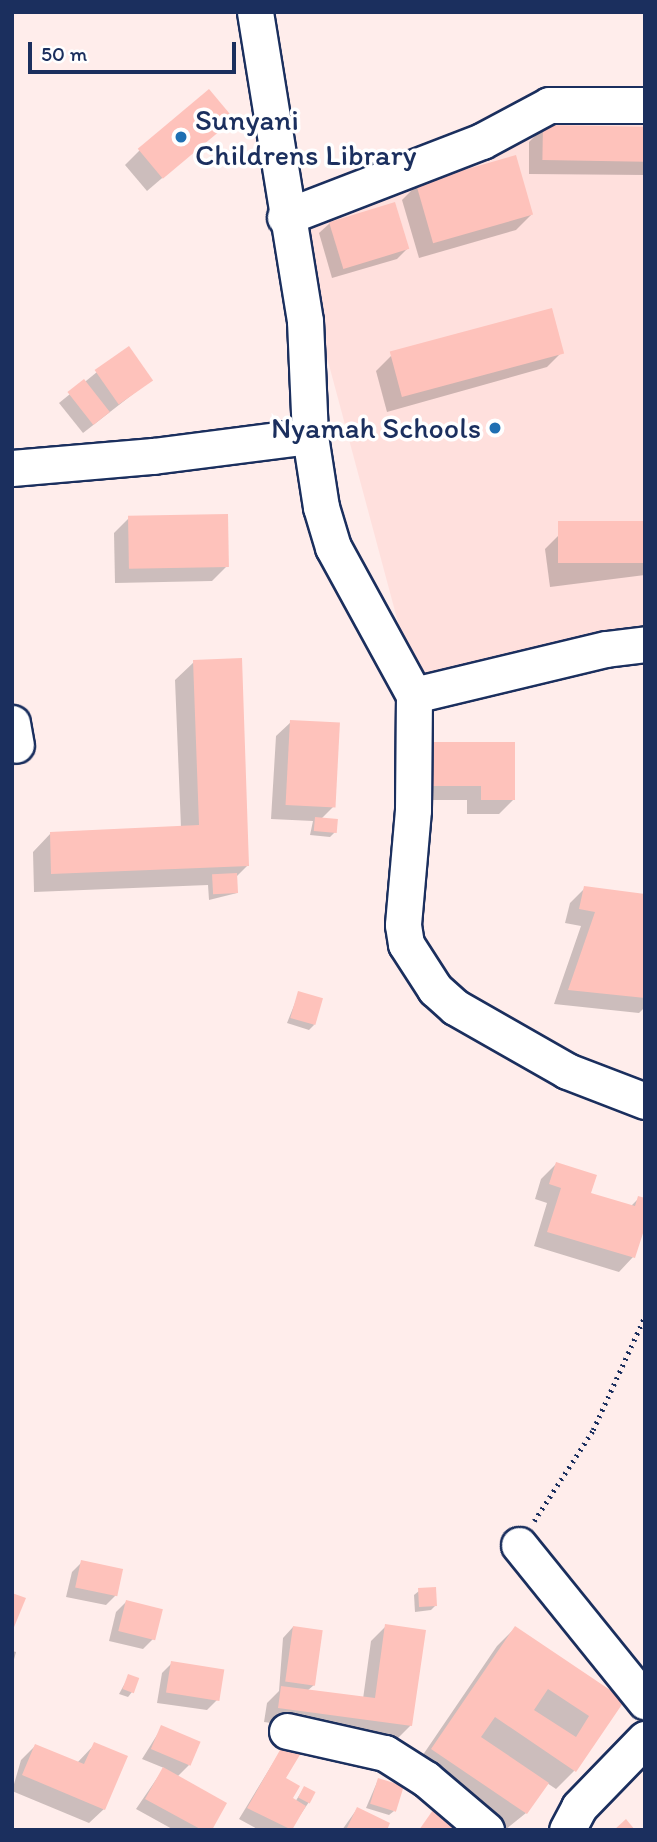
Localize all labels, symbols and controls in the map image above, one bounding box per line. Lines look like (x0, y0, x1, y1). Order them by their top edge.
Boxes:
scale bar (32, 28, 240, 72)
text: 50 m (41, 41, 87, 66)
place label: Sunyani Childrens Library (195, 102, 416, 172)
marker: Sunyani Childrens Library (173, 129, 189, 145)
place label: Nyamah Schools (271, 410, 481, 446)
marker: Nyamah Schools (487, 420, 503, 436)

